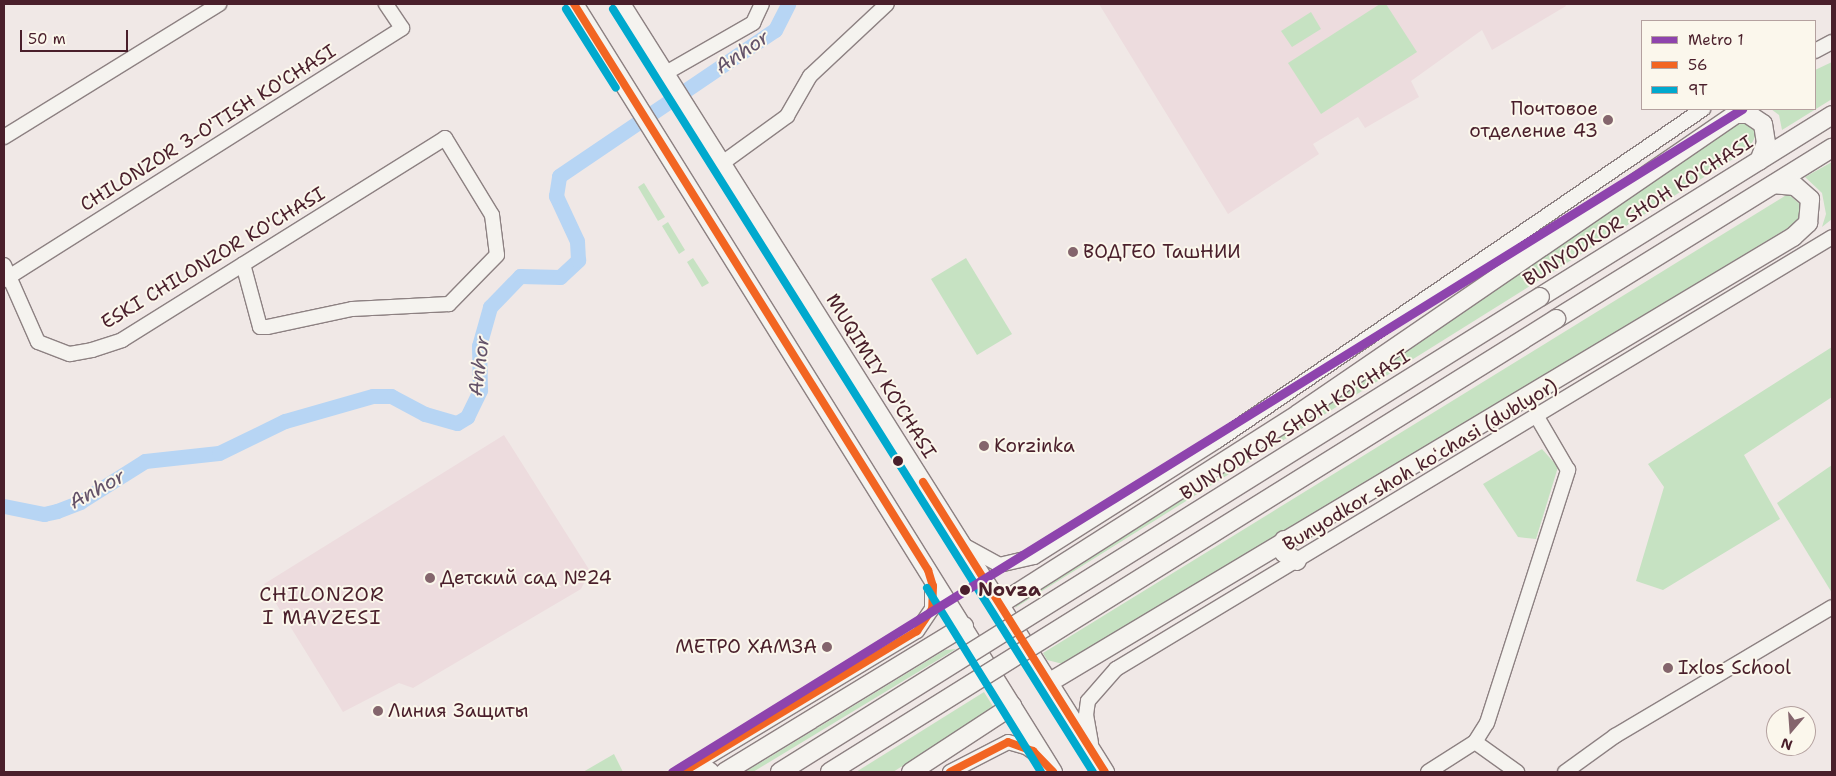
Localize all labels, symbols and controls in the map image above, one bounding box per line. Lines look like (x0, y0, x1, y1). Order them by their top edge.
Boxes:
scale bar (22, 20, 130, 52)
legend (1641, 20, 1816, 110)
water label: Anhor (710, 25, 774, 79)
text: 50 m (28, 29, 66, 49)
text: Metro 1 (1688, 30, 1744, 50)
street label: CHILONZOR 3-O'TISH KO'CHASI (76, 40, 340, 216)
text: 56 (1688, 55, 1707, 75)
text: 9Т (1688, 80, 1708, 100)
place label: Почтовое отделение 43 (1469, 98, 1598, 142)
marker: Почтовое отделение 43 (1602, 114, 1614, 126)
street label: BUNYODKOR SHOH KO'CHASI (1519, 131, 1757, 291)
street label: ESKI CHILONZOR KO'CHASI (97, 182, 329, 334)
place label: ВОДГЕО ТашНИИ (1083, 241, 1241, 263)
marker: ВОДГЕО ТашНИИ (1067, 246, 1079, 258)
street label: MUQIMIY KO'CHASI (821, 290, 941, 462)
water label: Anhor (463, 335, 495, 397)
street label: BUNYODKOR SHOH KO'CHASI (1176, 345, 1414, 505)
street label: Bunyodkor shoh koʻchasi (dublyor) (1279, 374, 1561, 556)
place label: Korzinka (994, 435, 1075, 457)
marker: Korzinka (978, 440, 990, 452)
unlabelled marker (893, 456, 903, 466)
water label: Anhor (65, 464, 129, 514)
place label: Детский сад №24 (440, 567, 612, 589)
marker: Детский сад №24 (424, 572, 436, 584)
place label: Novza (978, 579, 1041, 601)
marker: Novza (956, 581, 974, 599)
district label: CHILONZOR I MAVZESI (258, 583, 386, 630)
place label: МЕТРО ХАМЗА (675, 636, 817, 658)
marker: МЕТРО ХАМЗА (821, 641, 833, 653)
place label: Ixlos School (1678, 657, 1791, 679)
marker: Ixlos School (1662, 662, 1674, 674)
place label: Линия Защиты (388, 700, 529, 722)
marker: Линия Защиты (372, 705, 384, 717)
north arrow (1766, 706, 1816, 756)
text: N (1779, 734, 1795, 755)

